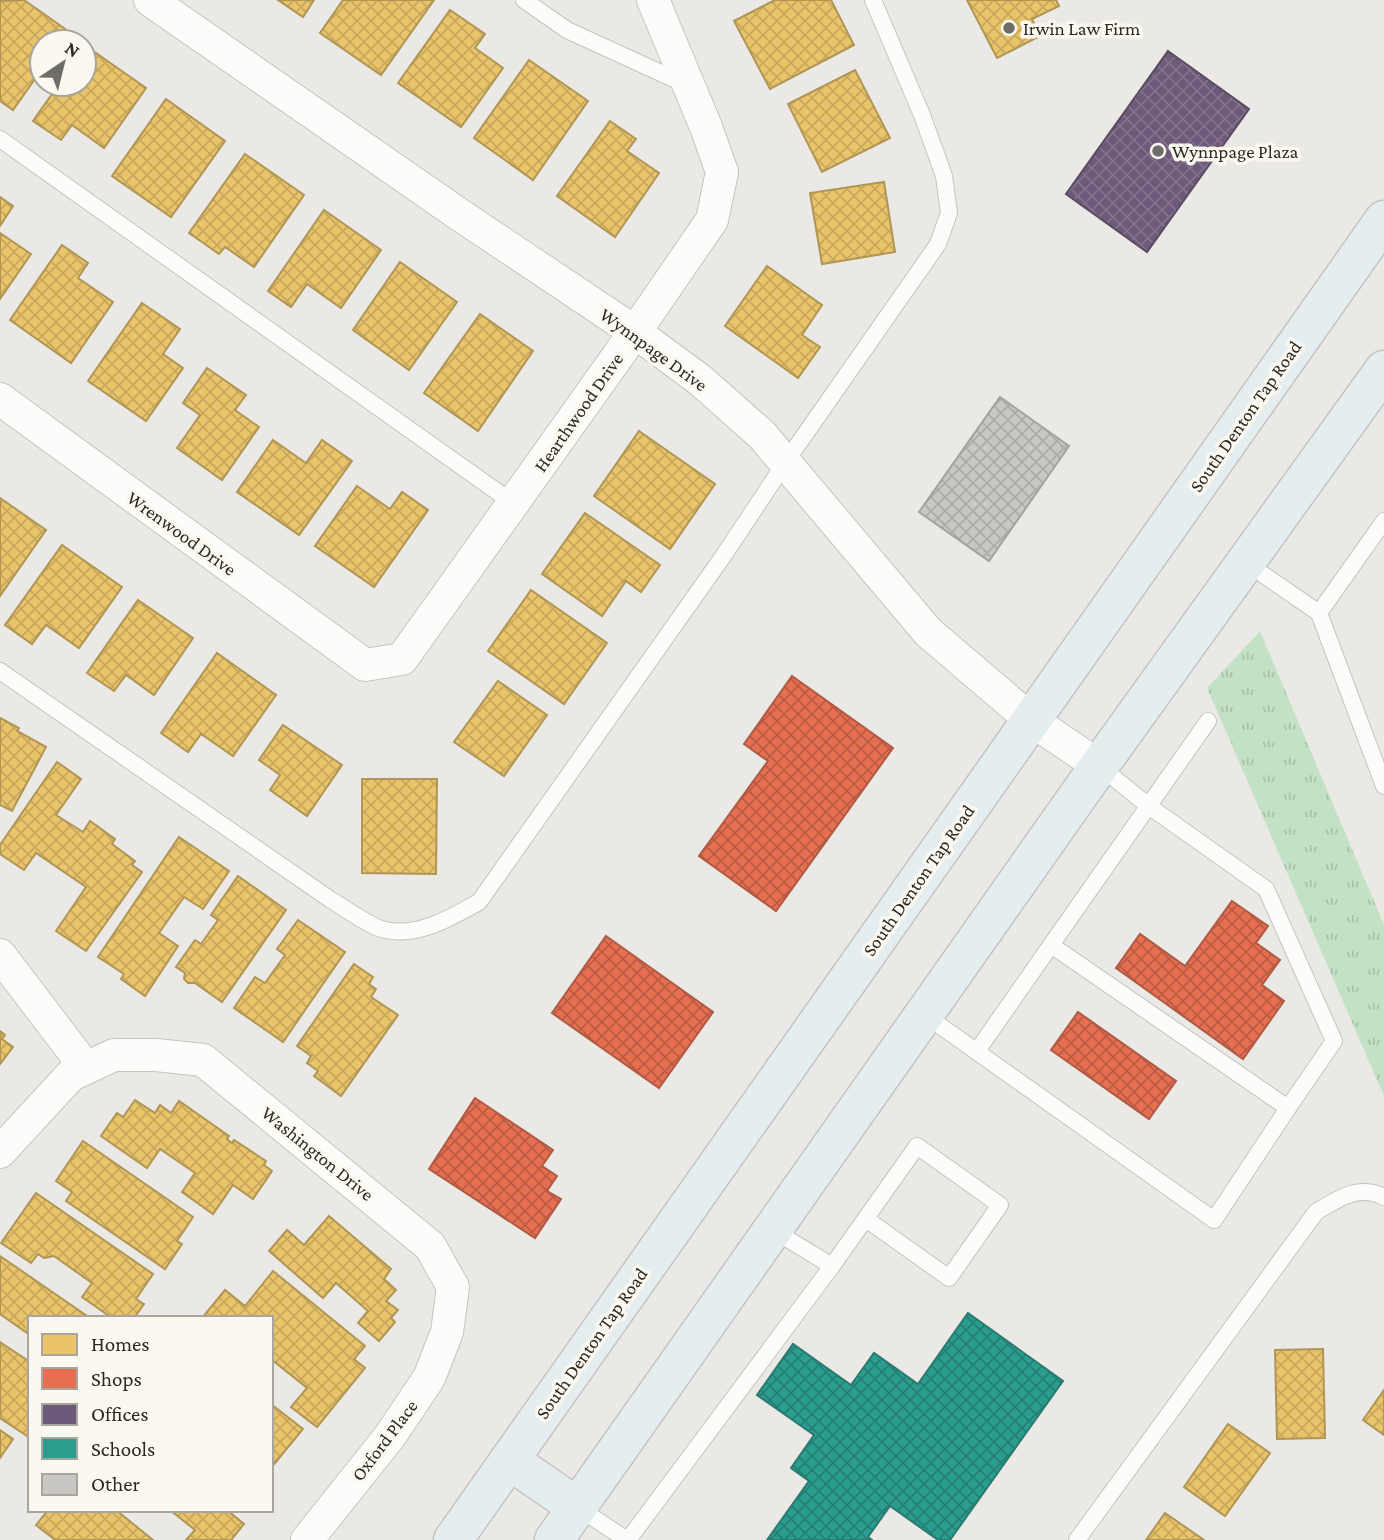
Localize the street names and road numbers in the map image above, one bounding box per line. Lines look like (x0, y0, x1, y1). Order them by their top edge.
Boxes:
street label: Wynnpage Drive (596, 303, 711, 395)
street label: South Denton Tap Road (1185, 337, 1306, 496)
street label: Hearthwood Drive (530, 349, 627, 476)
street label: Wrenwood Drive (123, 487, 240, 580)
street label: South Denton Tap Road (858, 801, 979, 960)
street label: Washington Drive (257, 1102, 378, 1205)
street label: South Denton Tap Road (531, 1264, 652, 1423)
street label: Oxford Place (347, 1396, 422, 1485)

